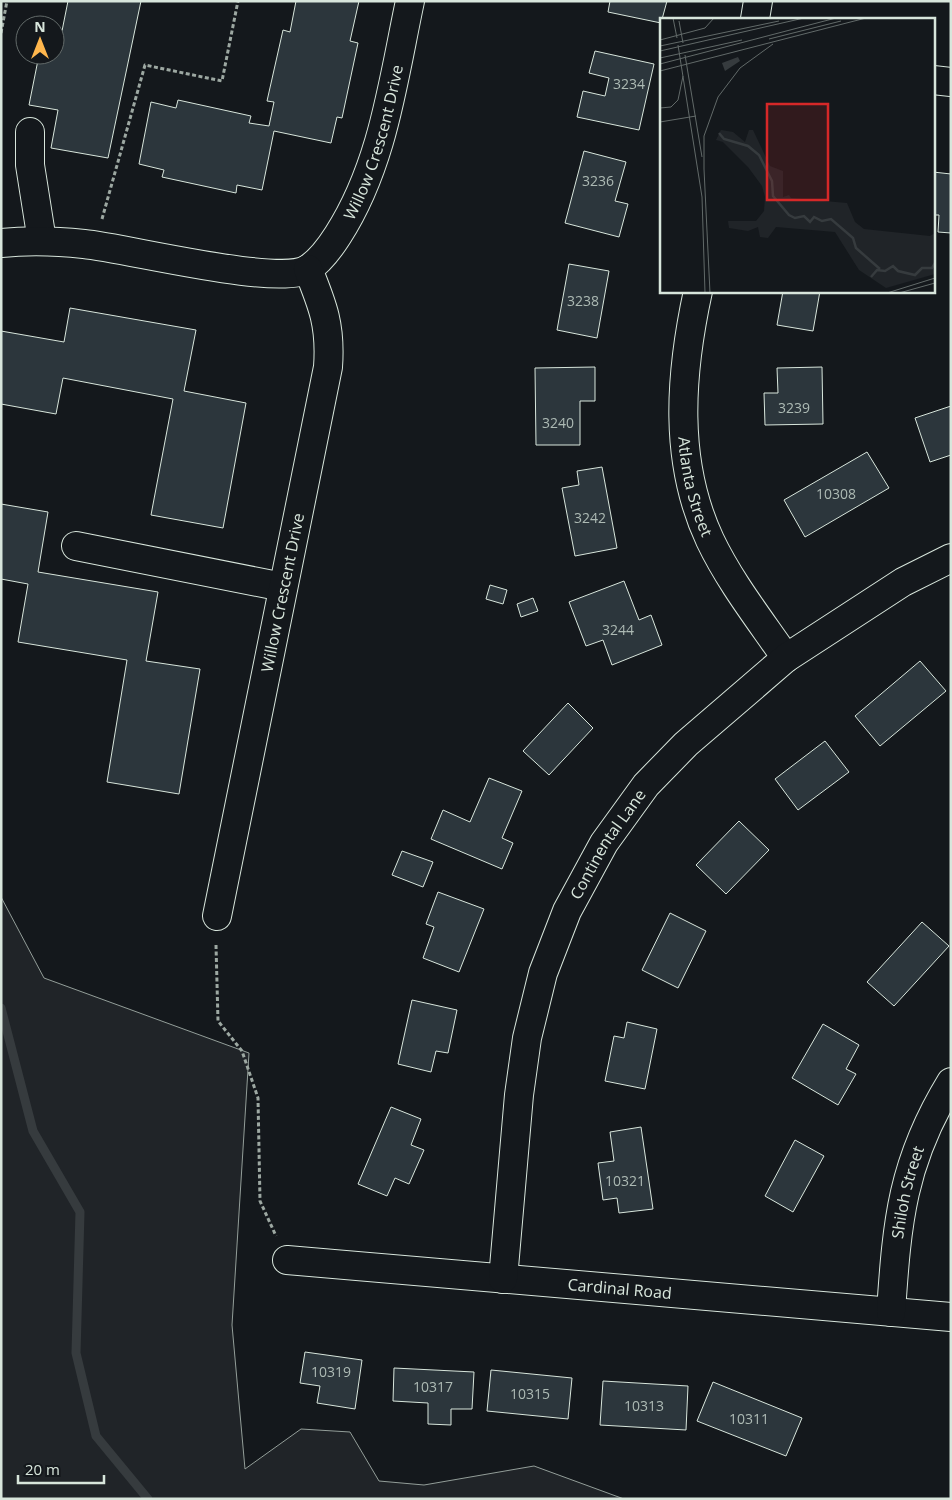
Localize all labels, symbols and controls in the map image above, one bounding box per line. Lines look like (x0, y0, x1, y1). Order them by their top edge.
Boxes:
north arrow (15, 15, 65, 65)
text: N (34, 17, 46, 36)
inset map (660, 18, 934, 292)
street label: Willow Crescent Drive (338, 63, 408, 224)
house number: 3234 (613, 74, 645, 93)
house number: 3236 (582, 171, 614, 190)
house number: 3238 (567, 291, 599, 310)
house number: 3239 (778, 398, 810, 417)
house number: 3240 (542, 413, 574, 432)
street label: Atlanta Street (673, 436, 718, 540)
house number: 10308 (816, 484, 856, 503)
house number: 3242 (574, 508, 606, 527)
street label: Willow Crescent Drive (256, 511, 309, 674)
house number: 3244 (602, 620, 634, 639)
street label: Continental Lane (564, 784, 651, 903)
street label: Shiloh Street (886, 1143, 929, 1240)
house number: 10321 (605, 1171, 645, 1190)
street label: Cardinal Road (567, 1273, 673, 1304)
house number: 10319 (311, 1362, 351, 1381)
house number: 10317 (413, 1377, 453, 1396)
house number: 10315 (510, 1384, 550, 1403)
house number: 10313 (624, 1396, 664, 1415)
house number: 10311 (729, 1409, 769, 1428)
scale bar (18, 1452, 104, 1484)
text: 20 m (25, 1459, 60, 1479)

